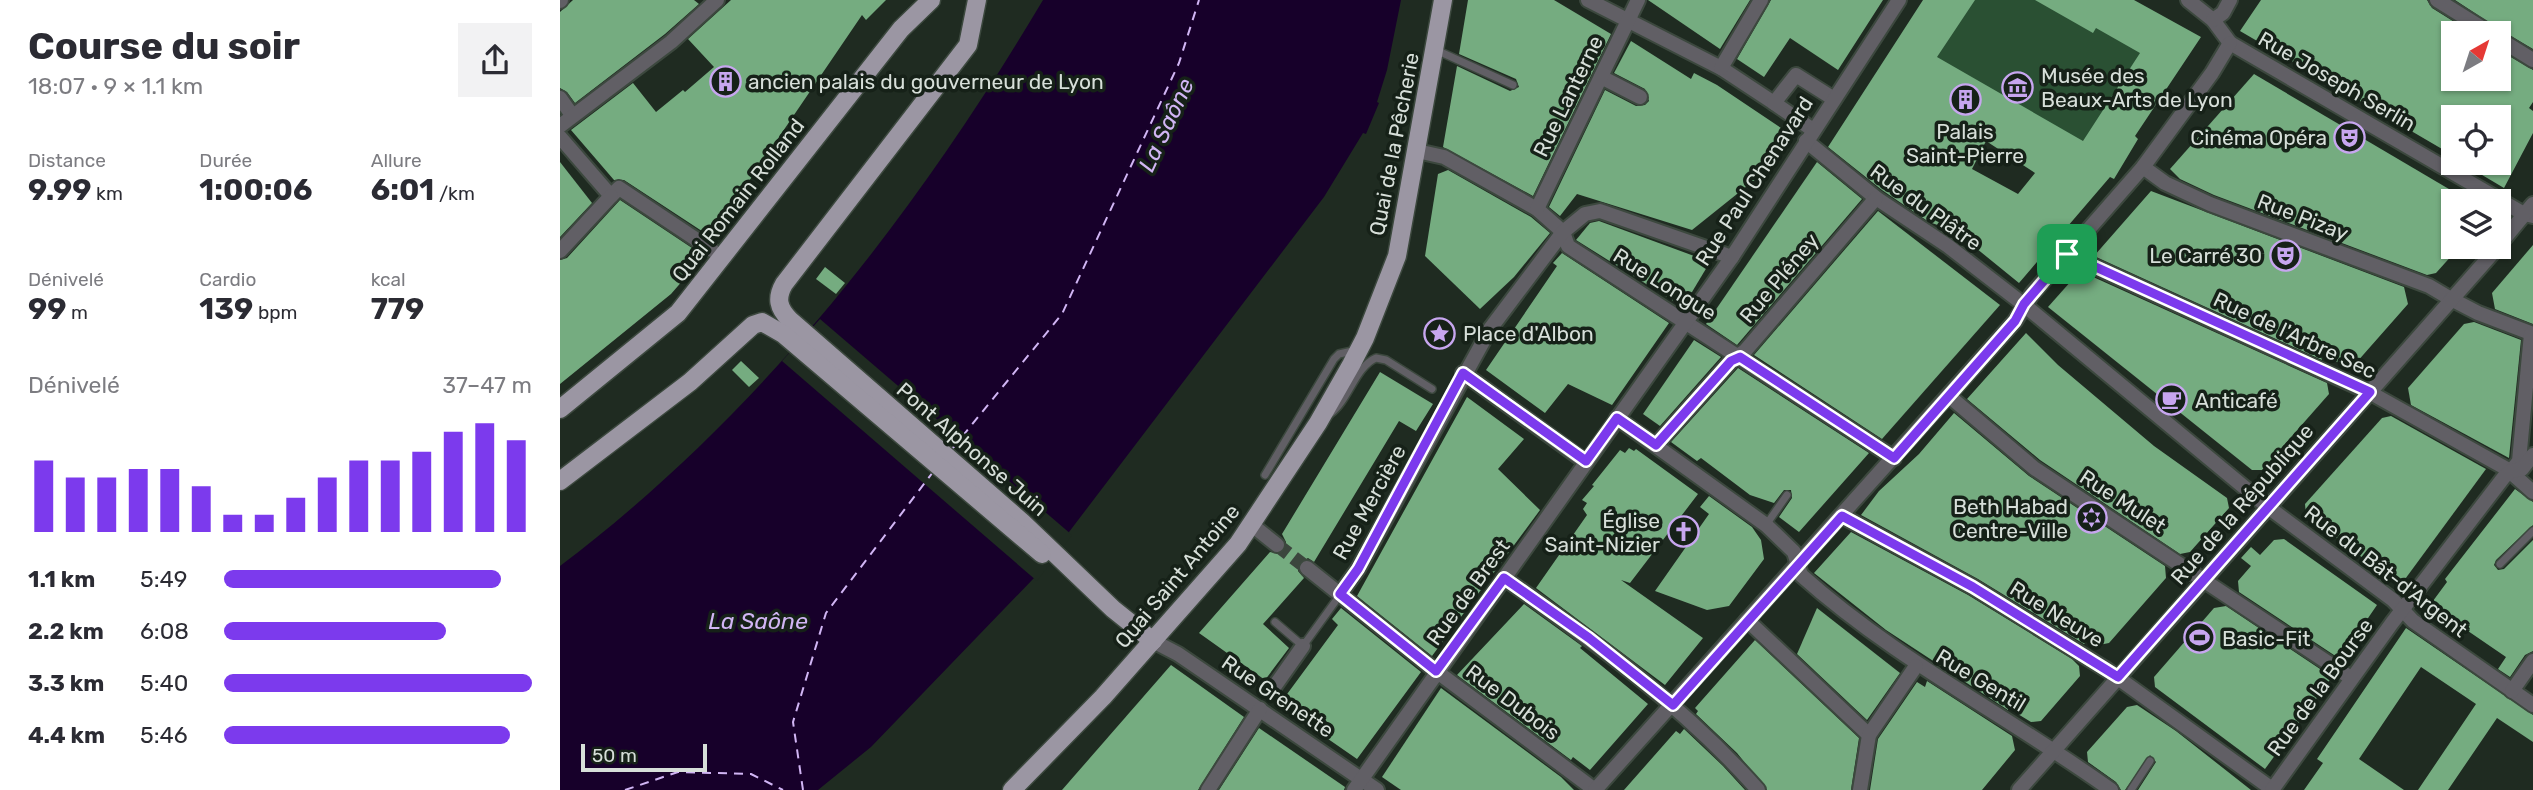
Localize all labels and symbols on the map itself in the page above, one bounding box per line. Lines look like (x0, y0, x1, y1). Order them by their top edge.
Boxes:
north arrow (2441, 21, 2511, 91)
street label: Rue Joseph Serlin (2254, 26, 2420, 136)
street label: Rue Lanterne (1528, 31, 1608, 161)
street label: Quai de la Pêcherie (1364, 50, 1424, 238)
place label: Musée des Beaux-Arts de Lyon (2041, 63, 2233, 112)
building icon: ancien palais du gouverneur de Lyon (708, 64, 742, 98)
place label: ancien palais du gouverneur de Lyon (748, 69, 1104, 94)
museum icon: Musée des Beaux-Arts de Lyon (2001, 70, 2035, 104)
water label: La Saône (1132, 74, 1200, 176)
building icon: Palais Saint-Pierre (1948, 82, 1982, 116)
street label: Rue Paul Chenavard (1690, 92, 1818, 270)
street label: Quai Romain Rolland (666, 113, 810, 287)
place label: Palais Saint-Pierre (1906, 119, 2024, 168)
theatre icon: Cinéma Opéra (2333, 120, 2367, 154)
place label: Cinéma Opéra (2190, 125, 2327, 150)
street label: Rue du Plâtre (1865, 158, 1987, 256)
street label: Rue Pizay (2254, 188, 2352, 246)
pin (2037, 224, 2097, 284)
street label: Rue Pléney (1734, 228, 1824, 328)
theatre icon: Le Carré 30 (2268, 238, 2302, 272)
street label: Rue Longue (1609, 242, 1721, 326)
place label: Le Carré 30 (2149, 243, 2262, 268)
street label: Rue de l'Arbre Sec (2210, 286, 2380, 384)
place icon: Place d'Albon (1423, 316, 1457, 350)
place label: Place d'Albon (1463, 321, 1594, 346)
street label: Pont Alphonse Juin (892, 377, 1052, 521)
cafe icon: Anticafé (2155, 383, 2189, 417)
place label: Anticafé (2195, 388, 2278, 413)
street label: Rue de la République (2165, 419, 2319, 589)
street label: Rue Mercière (1327, 440, 1411, 564)
street label: Rue Mulet (2075, 464, 2171, 538)
place label: Beth Habad Centre-Ville (1952, 494, 2068, 543)
street label: Quai Saint Antoine (1109, 499, 1245, 653)
street label: Rue du Bât-d'Argent (2300, 500, 2472, 642)
synagogue icon: Beth Habad Centre-Ville (2074, 501, 2108, 535)
place label: Église Saint-Nizier (1544, 508, 1660, 557)
church icon: Église Saint-Nizier (1666, 515, 1700, 549)
street label: Rue de Brest (1421, 534, 1515, 650)
street label: Rue Neuve (2006, 575, 2108, 653)
water label: La Saône (708, 607, 808, 635)
street label: Rue de la Bourse (2262, 613, 2378, 761)
sports icon: Basic-Fit (2182, 621, 2216, 655)
place label: Basic-Fit (2222, 626, 2311, 651)
street label: Rue Gentil (1932, 643, 2030, 717)
street label: Rue Grenette (1217, 649, 1339, 743)
street label: Rue Dubois (1461, 659, 1565, 745)
scale bar (581, 741, 707, 773)

